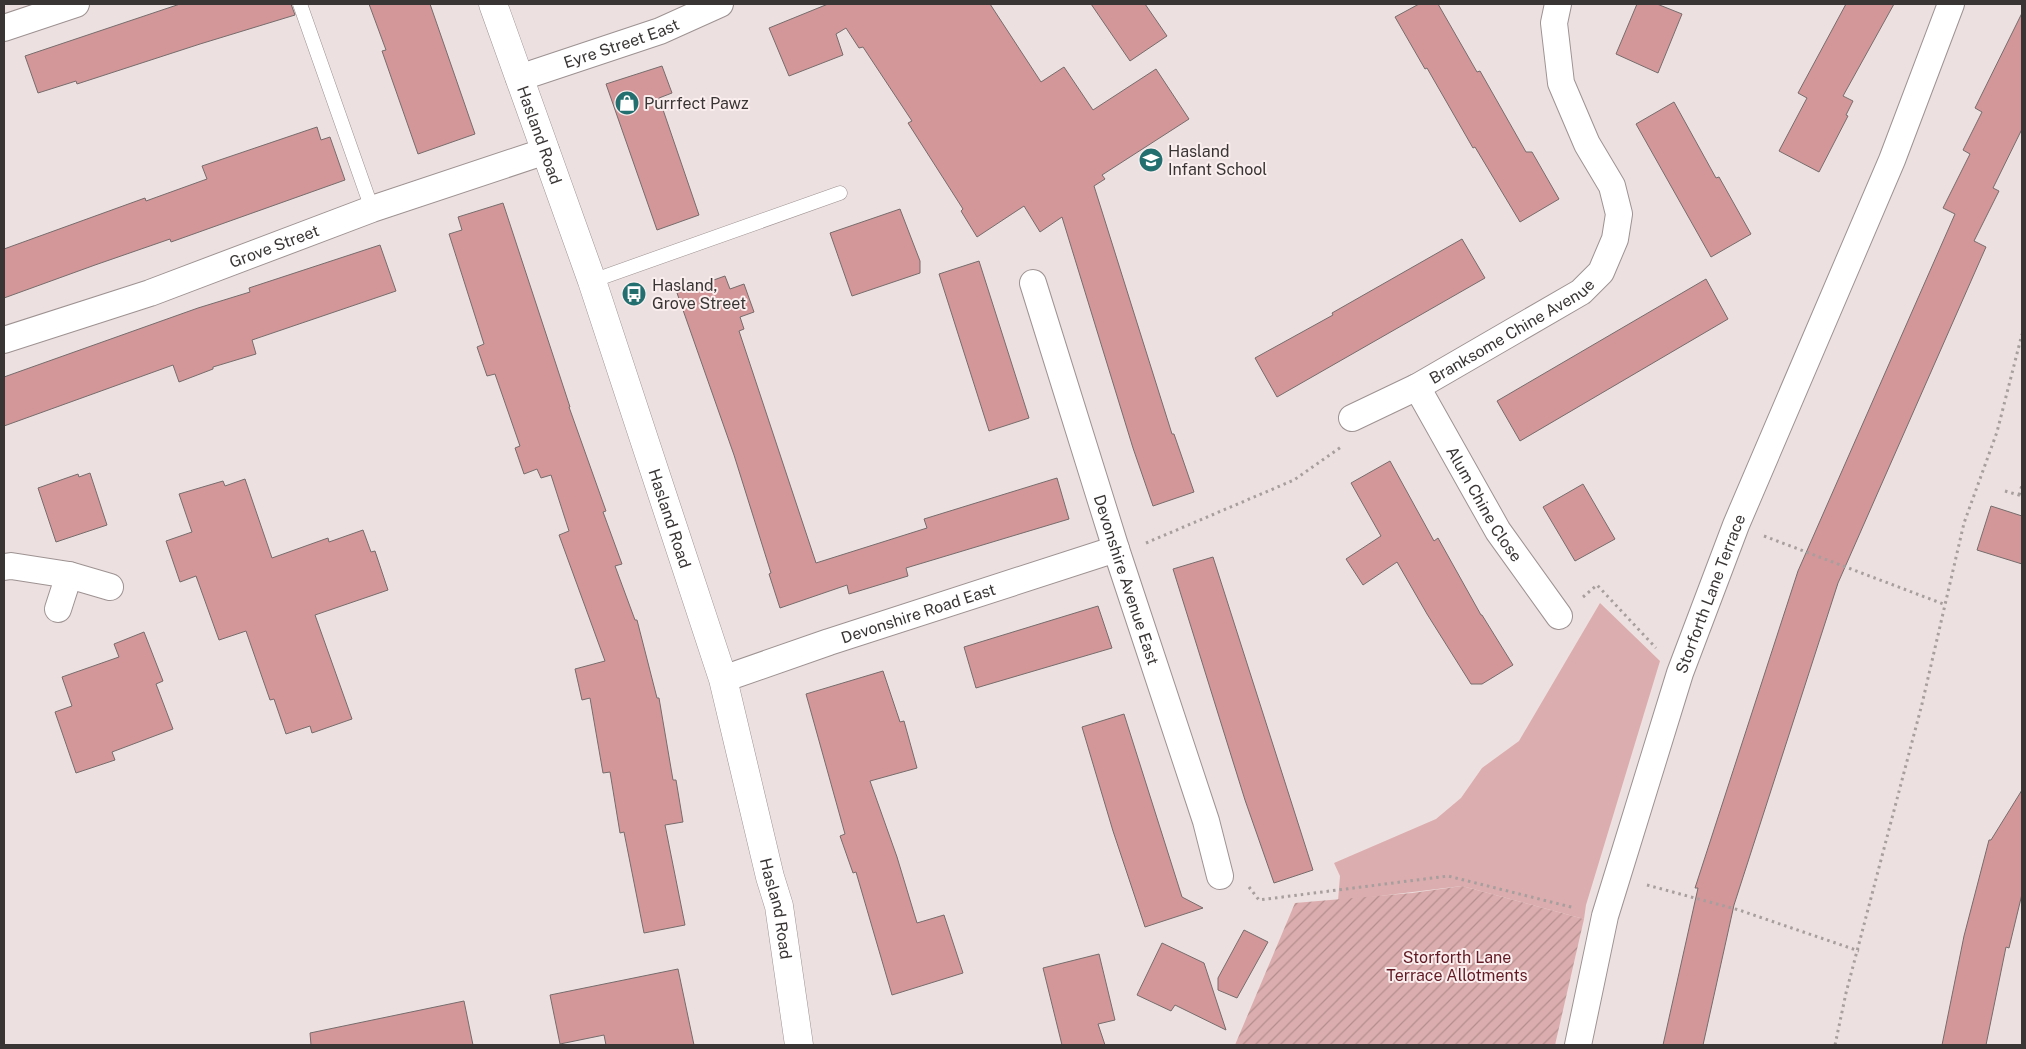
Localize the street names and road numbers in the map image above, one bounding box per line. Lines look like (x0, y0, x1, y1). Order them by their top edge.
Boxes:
street label: Eyre Street East (561, 14, 682, 72)
street label: Hasland Road (513, 83, 566, 187)
street label: Grove Street (227, 220, 322, 272)
street label: Branksome Chine Avenue (1426, 275, 1598, 387)
street label: Alum Chine Close (1443, 443, 1526, 565)
street label: Hasland Road (645, 466, 695, 570)
street label: Devonshire Avenue East (1090, 492, 1163, 667)
street label: Storforth Lane Terrace (1671, 511, 1749, 676)
street label: Devonshire Road East (839, 579, 998, 647)
street label: Hasland Road (756, 856, 796, 960)

